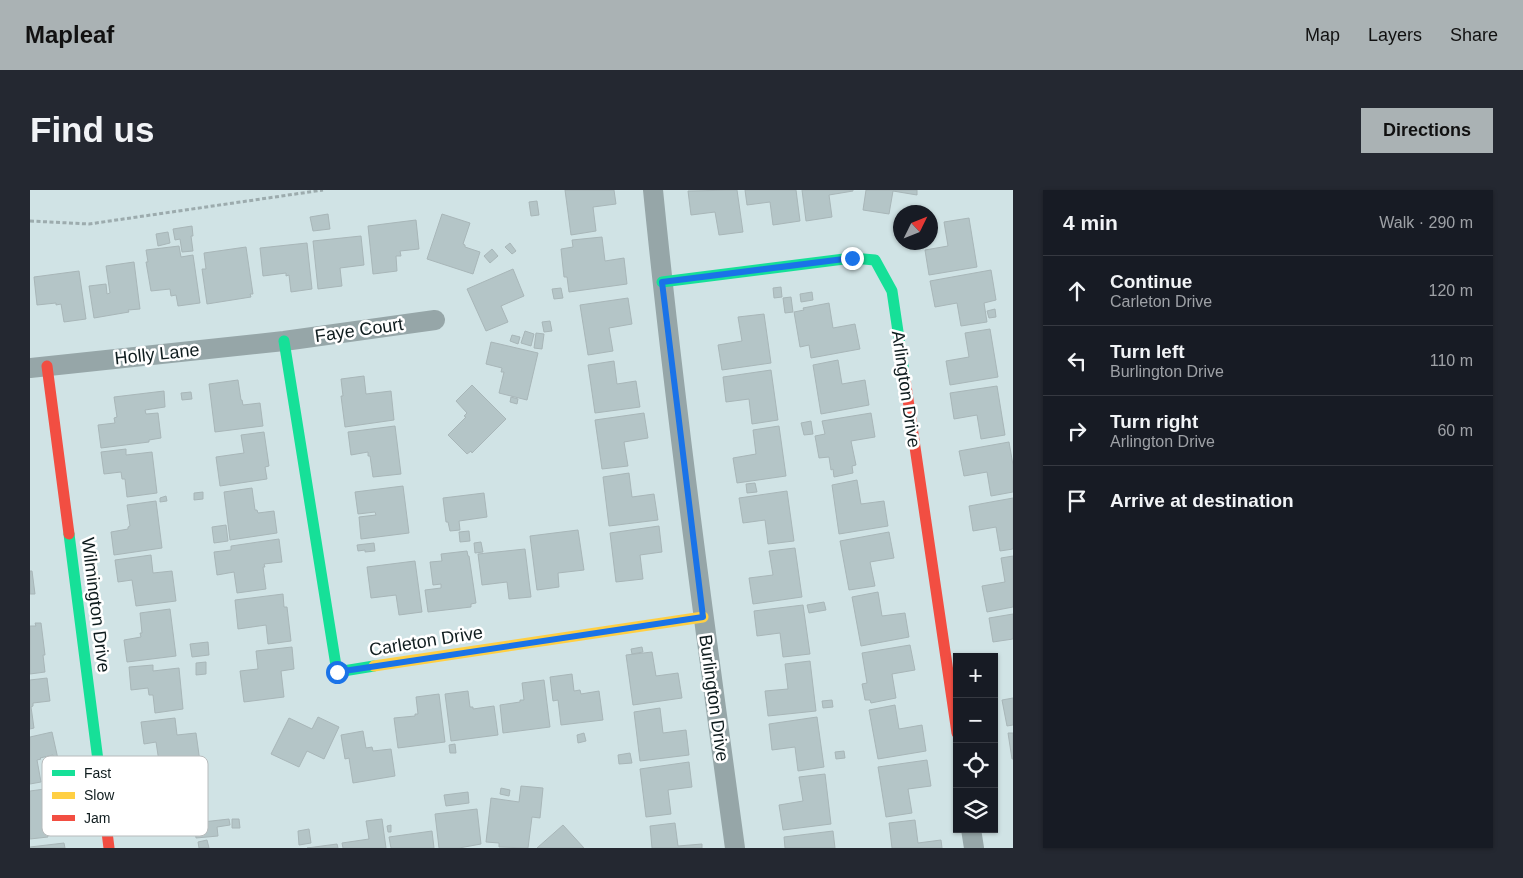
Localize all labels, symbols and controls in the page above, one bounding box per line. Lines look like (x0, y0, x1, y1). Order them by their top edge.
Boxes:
text: Mapleaf (25, 21, 114, 48)
text: Map (1305, 25, 1340, 45)
text: Layers (1368, 25, 1422, 45)
text: Share (1450, 25, 1498, 45)
button: Directions (1361, 108, 1493, 153)
text: Find us (30, 110, 154, 149)
north arrow (893, 205, 938, 250)
text: 4 min (1063, 211, 1118, 234)
text: Walk · 290 m (1379, 214, 1473, 231)
route end (841, 247, 864, 270)
text: Continue (1110, 271, 1192, 292)
icon: ahead (1063, 277, 1091, 305)
text: 120 m (1429, 282, 1473, 299)
text: Carleton Drive (1110, 293, 1212, 310)
street label: Faye Court (314, 314, 404, 346)
street label: Arlington Drive (888, 329, 924, 449)
street label: Holly Lane (114, 340, 200, 368)
text: Turn left (1110, 341, 1185, 362)
icon: left (1063, 347, 1091, 375)
text: 110 m (1430, 352, 1473, 369)
text: Burlington Drive (1110, 363, 1224, 380)
text: Turn right (1110, 411, 1198, 432)
icon: right (1063, 417, 1091, 445)
text: 60 m (1437, 422, 1473, 439)
text: Arlington Drive (1110, 433, 1215, 450)
icon: arrive (1063, 487, 1091, 515)
text: Arrive at destination (1110, 490, 1294, 511)
street label: Wilmington Drive (78, 536, 114, 674)
street label: Carleton Drive (368, 622, 484, 660)
street label: Burlington Drive (695, 633, 733, 763)
map controls (953, 653, 998, 833)
button: + (953, 653, 998, 698)
route start (326, 661, 349, 684)
button: − (953, 698, 998, 743)
button: locate (953, 743, 998, 788)
legend (42, 756, 208, 836)
text: Fast (84, 765, 111, 781)
text: Slow (84, 787, 115, 803)
button: layers (953, 788, 998, 833)
text: Jam (84, 810, 110, 826)

